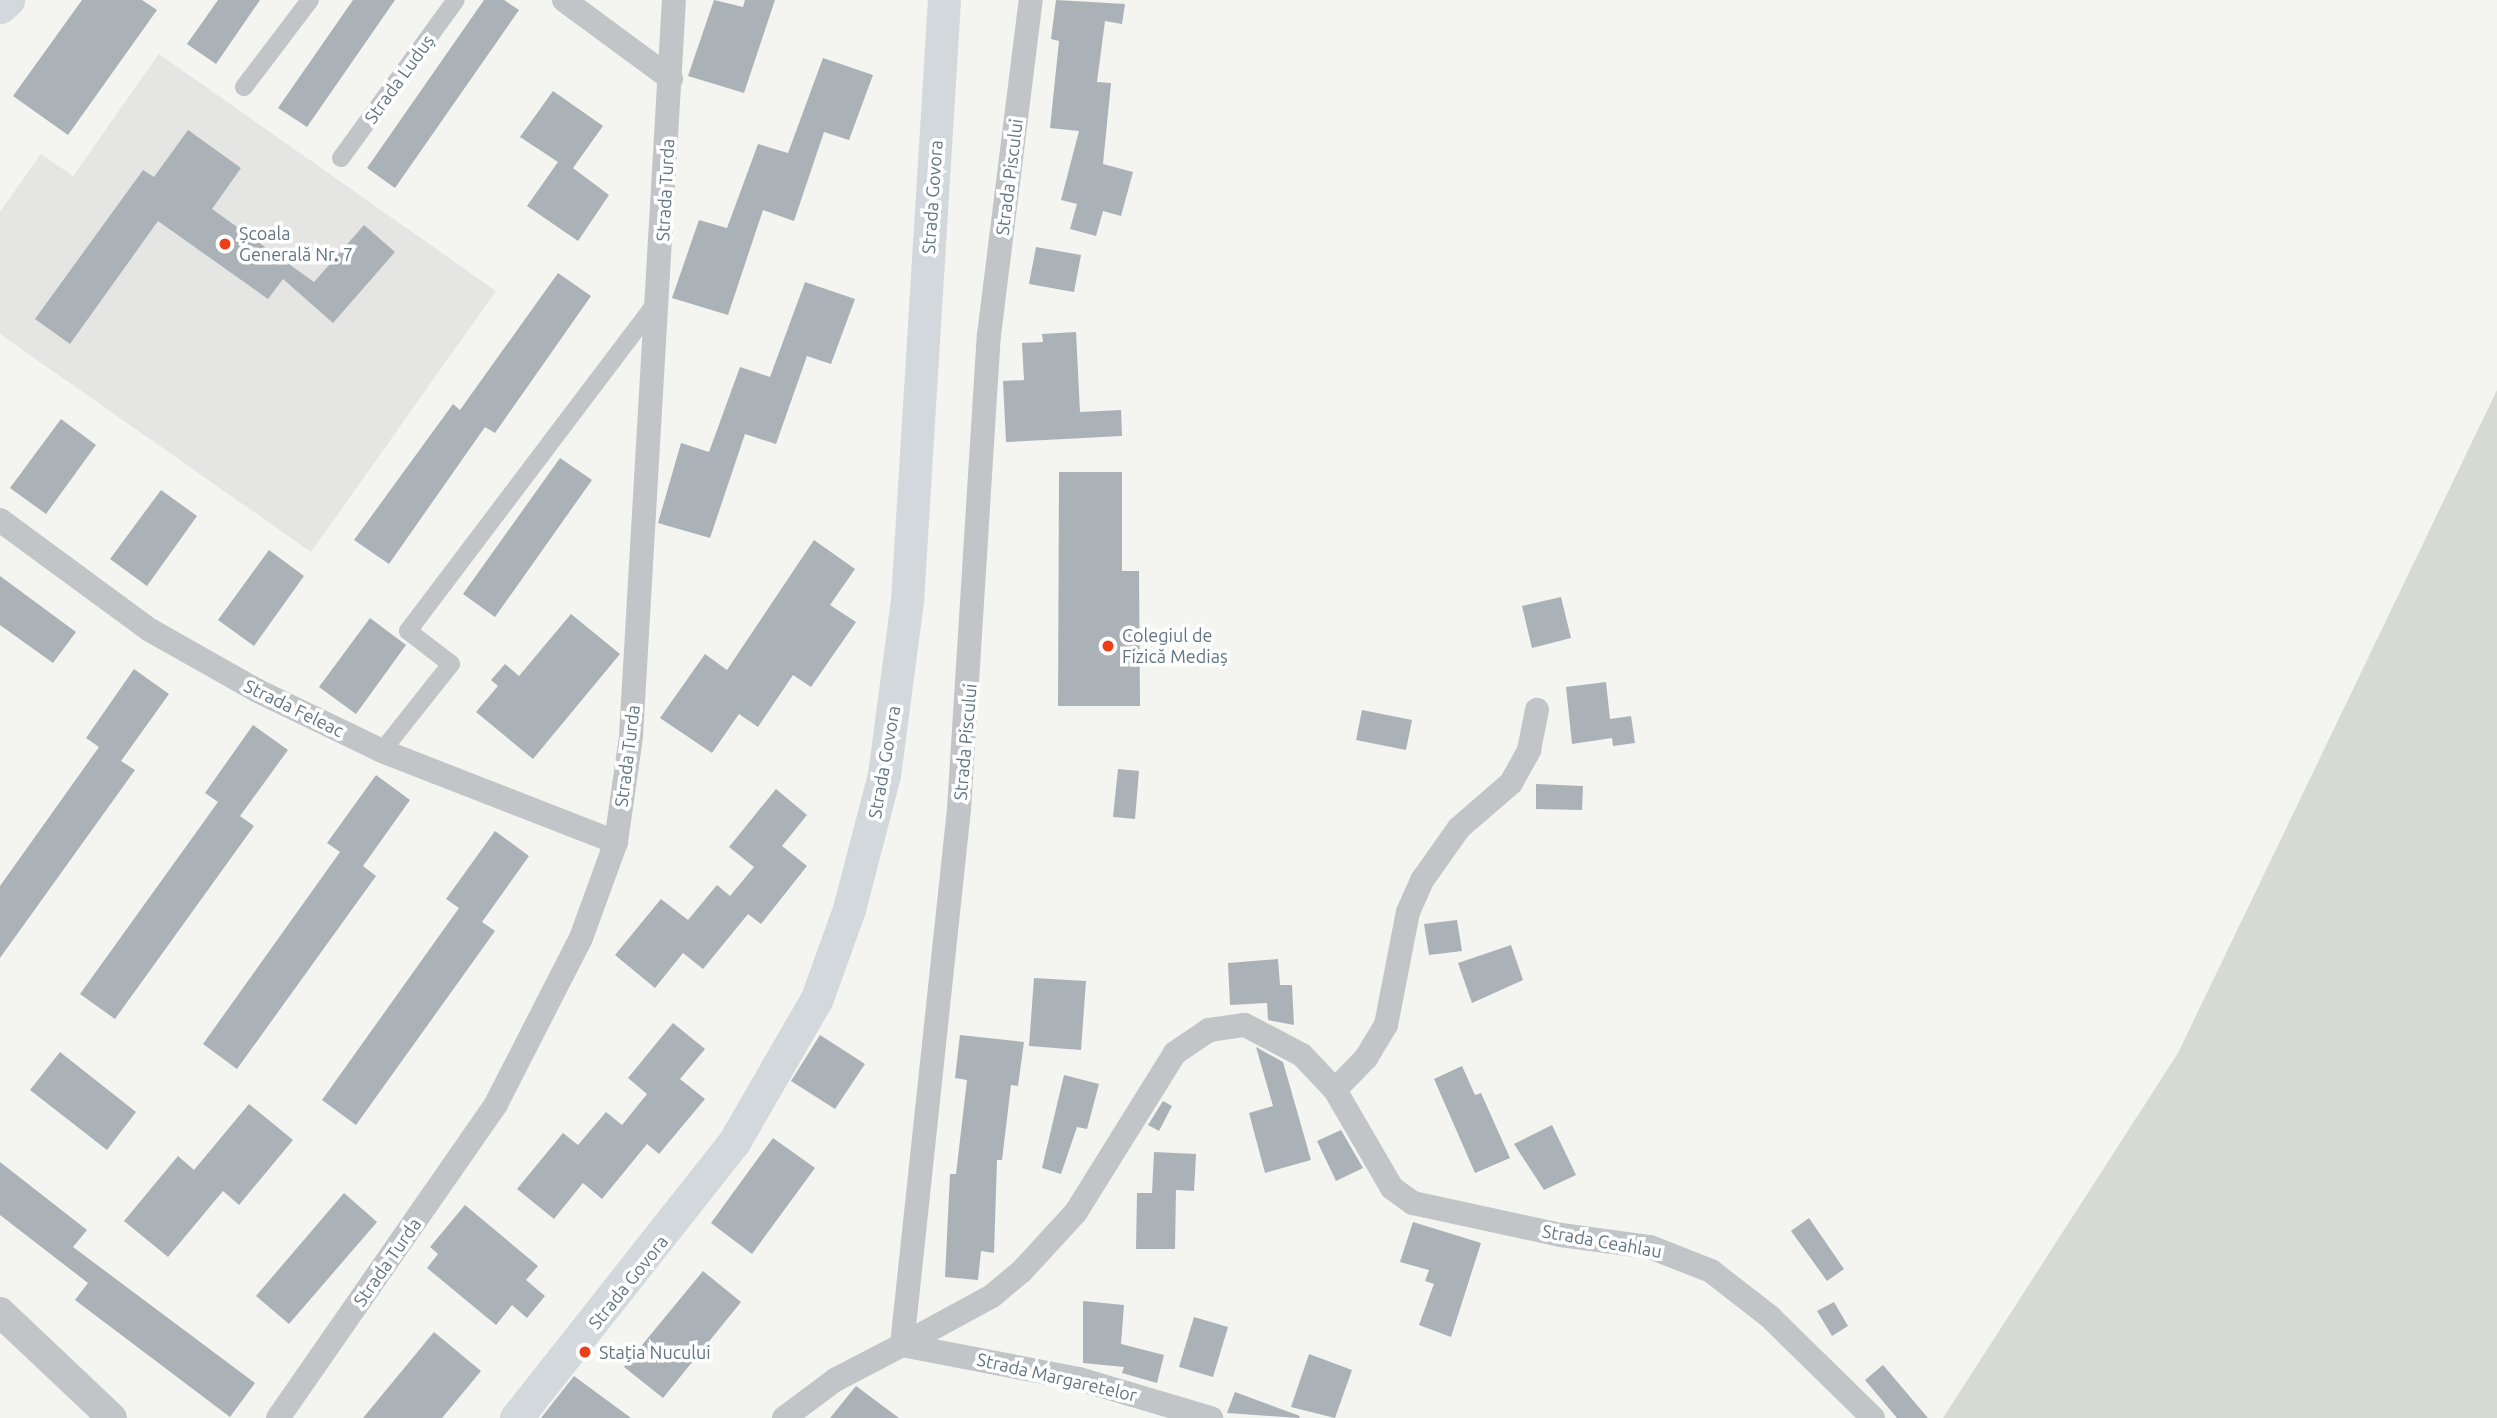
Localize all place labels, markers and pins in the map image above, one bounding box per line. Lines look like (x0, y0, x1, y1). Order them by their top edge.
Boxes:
place label: Școala Generală Nr. 7 (239, 223, 353, 266)
marker: Școala Generală Nr. 7 (217, 236, 233, 252)
place label: Colegiul de Fizică Mediaș (1122, 625, 1228, 668)
marker: Colegiul de Fizică Mediaș (1100, 638, 1116, 654)
place label: Stația Nucului (599, 1341, 711, 1363)
marker: Stația Nucului (577, 1344, 593, 1360)

